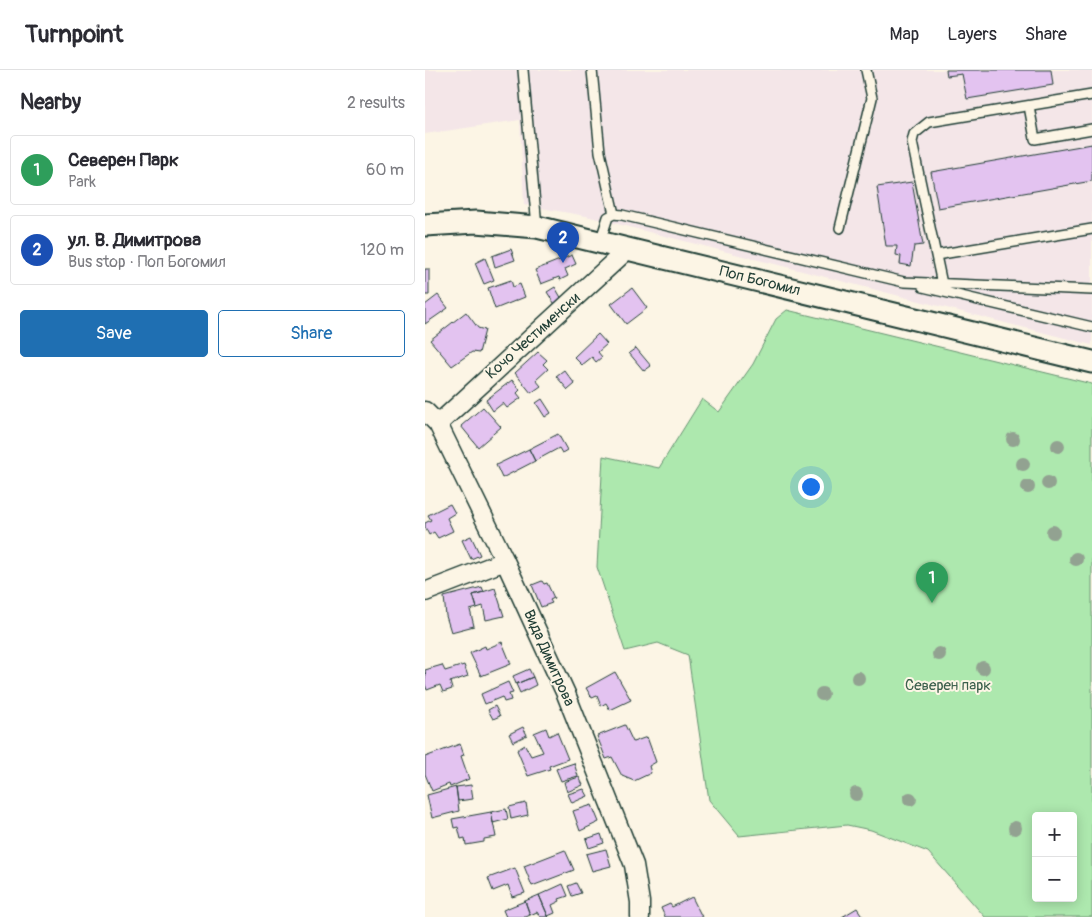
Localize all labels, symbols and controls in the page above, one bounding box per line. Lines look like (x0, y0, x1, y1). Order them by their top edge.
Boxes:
text: Turnpoint (25, 20, 123, 49)
text: Map (890, 23, 919, 46)
text: Layers (947, 23, 997, 46)
text: Share (1025, 23, 1067, 46)
text: Nearby (20, 89, 81, 116)
text: 2 results (347, 93, 405, 113)
text: Северен Парк (68, 148, 179, 172)
text: 1 (34, 160, 40, 180)
text: 60 m (366, 160, 404, 180)
text: Park (68, 172, 96, 192)
pin: 2 (547, 222, 579, 263)
text: ул. В. Димитрова (68, 228, 201, 252)
text: 2 (33, 240, 41, 260)
text: 120 m (360, 240, 404, 260)
text: Bus stop · Поп Богомил (68, 252, 226, 272)
street label: Поп Богомил (718, 262, 802, 300)
street label: Кочо Честименски (482, 288, 584, 383)
button: Save (20, 310, 208, 357)
button: Share (218, 310, 405, 357)
your location (798, 474, 824, 500)
pin: 1 (916, 562, 948, 603)
street label: Вида Димитрова (519, 607, 579, 709)
park label: Северен парк (905, 676, 991, 695)
map controls (1032, 812, 1077, 902)
button: + (1032, 812, 1077, 857)
button: − (1032, 857, 1077, 902)

